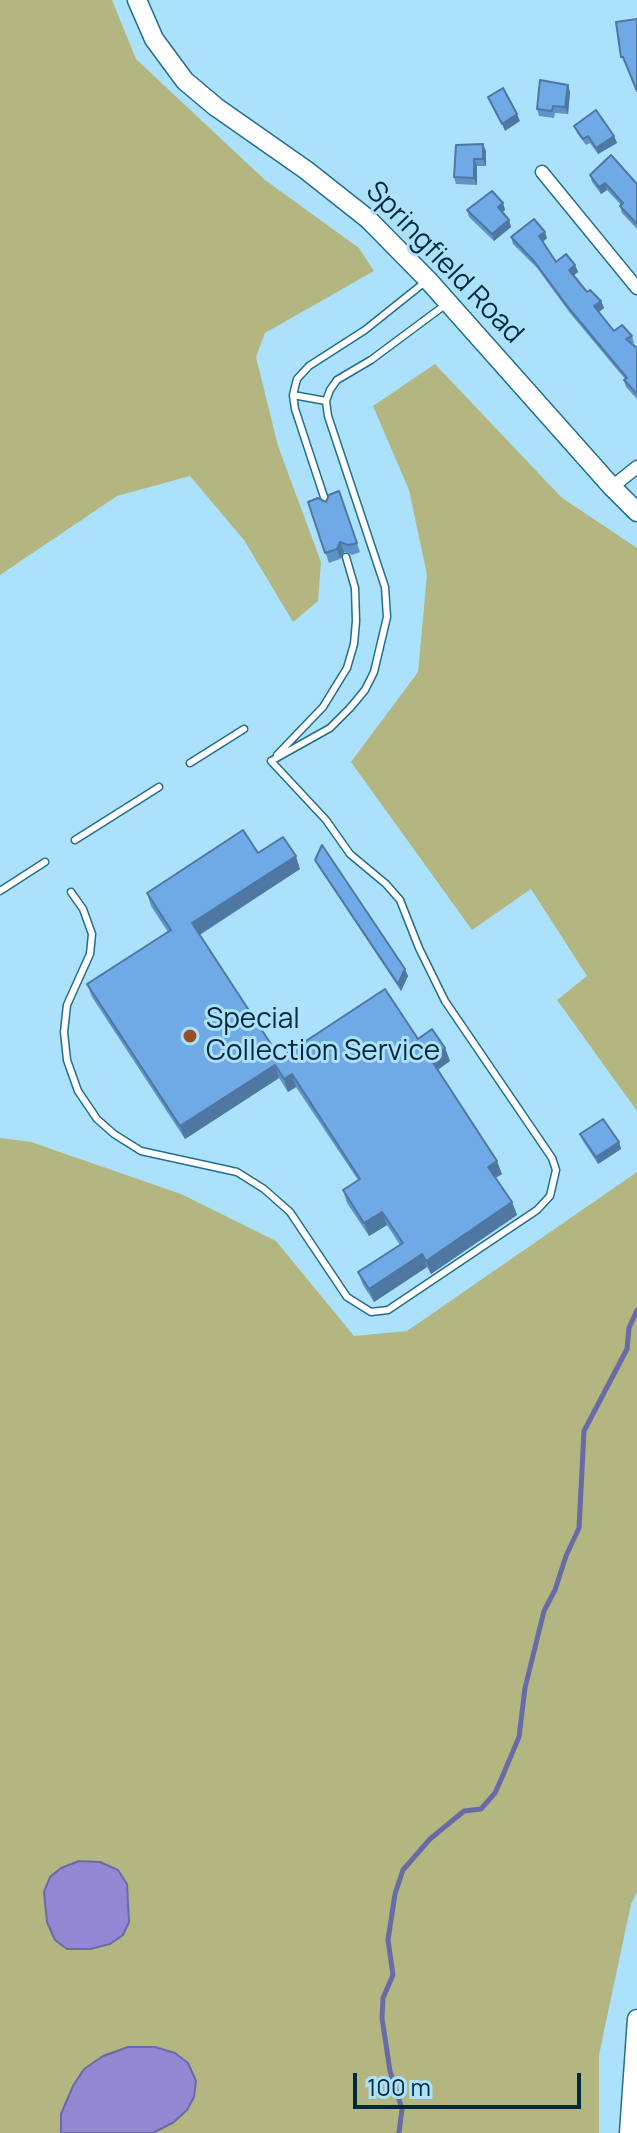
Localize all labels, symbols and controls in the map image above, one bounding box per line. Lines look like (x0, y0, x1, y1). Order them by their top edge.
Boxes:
street label: Springfield Road (358, 175, 530, 351)
place label: Special Collection Service (206, 1003, 440, 1069)
marker: Special Collection Service (181, 1027, 199, 1045)
scale bar (357, 2057, 585, 2107)
text: 100 m (367, 2070, 431, 2103)

